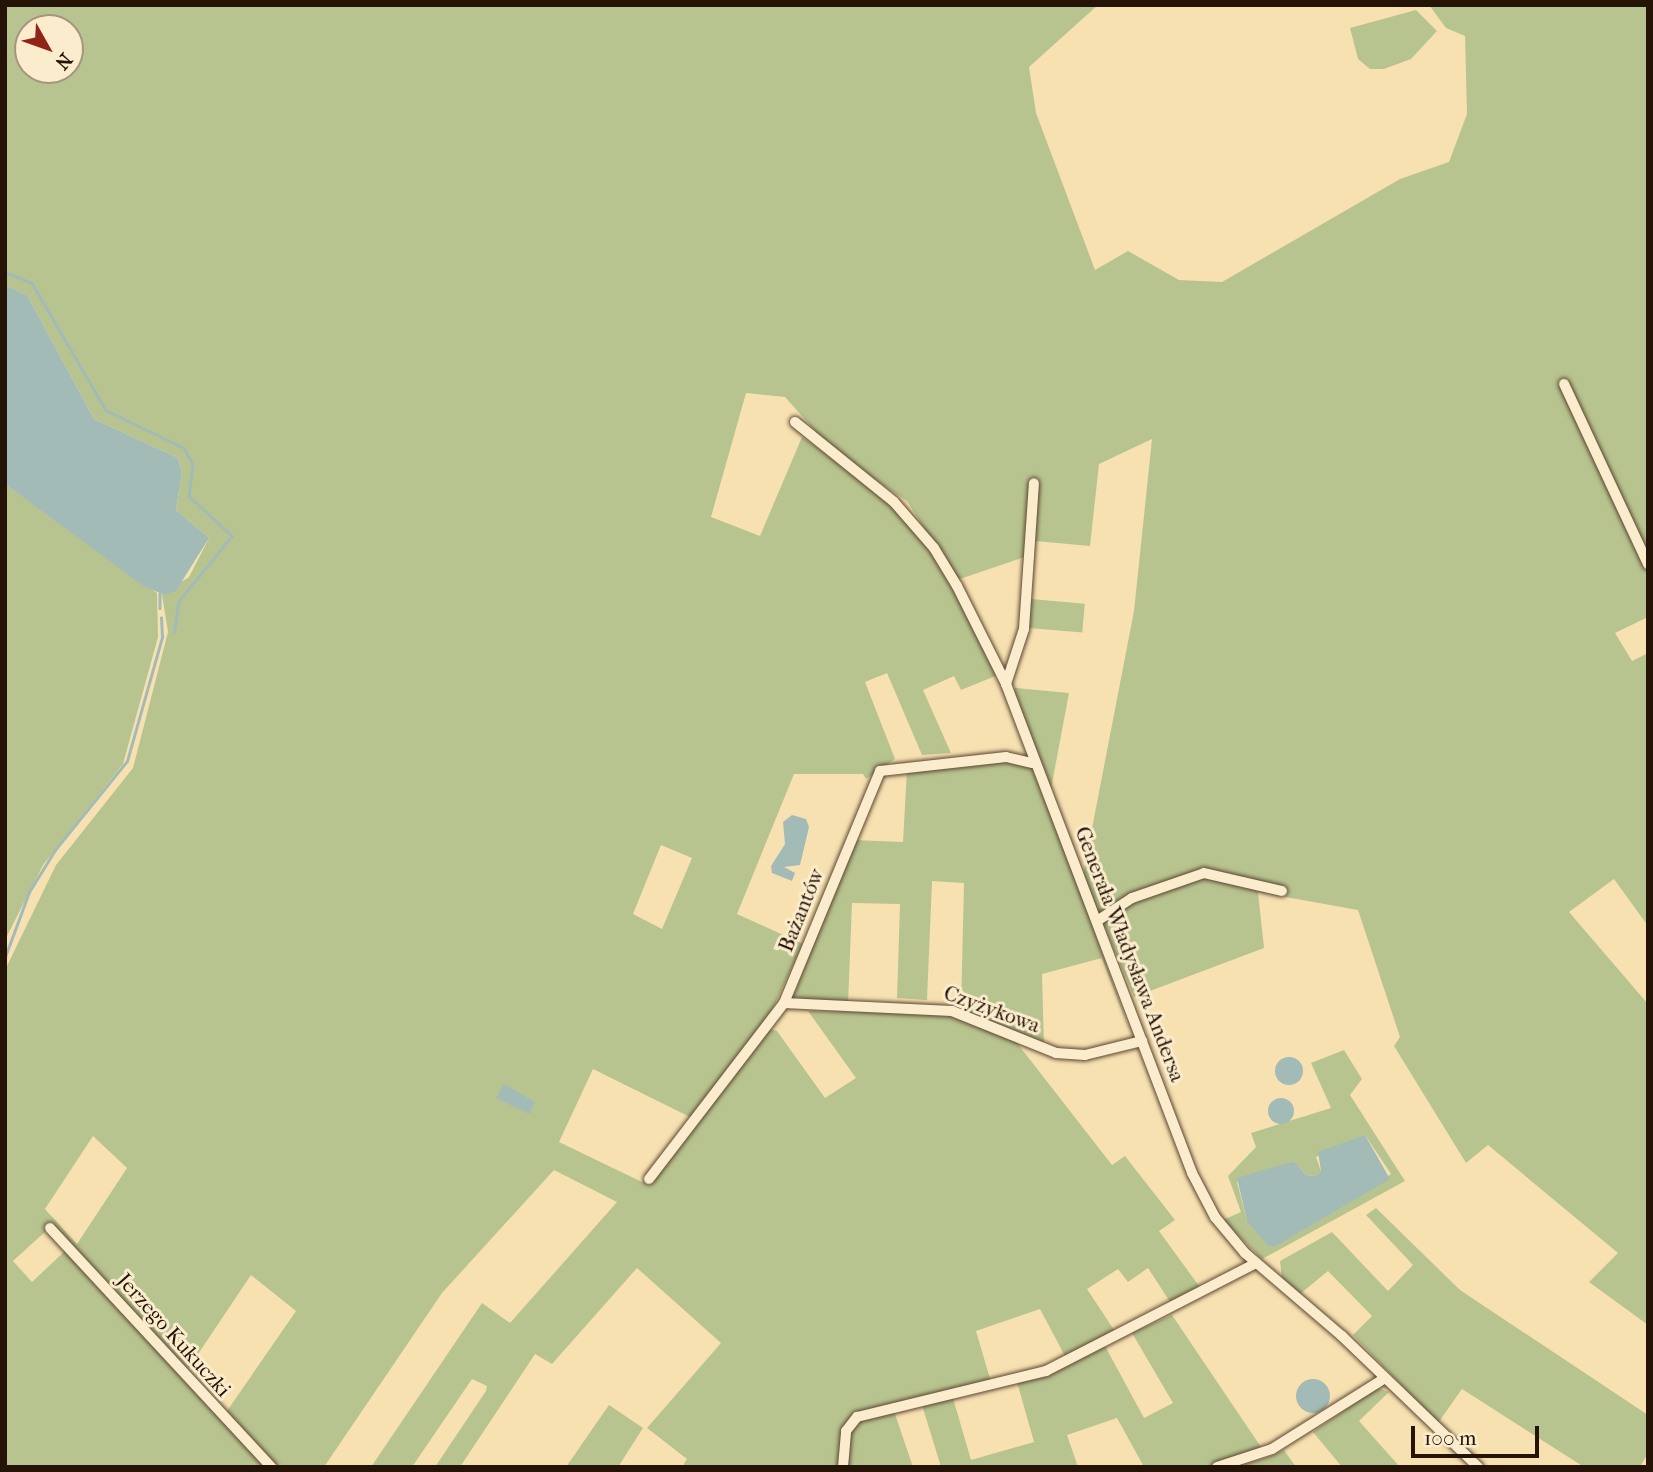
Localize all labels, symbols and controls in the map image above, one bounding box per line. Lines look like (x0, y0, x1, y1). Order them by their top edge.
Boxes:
north arrow (14, 14, 84, 84)
text: N (50, 49, 77, 74)
street label: Generała Władysława Andersa (1070, 823, 1190, 1085)
street label: Bażantów (773, 865, 829, 955)
street label: Czyżykowa (940, 980, 1044, 1038)
street label: Jerzego Kukuczki (112, 1268, 236, 1402)
scale bar (1415, 1412, 1543, 1456)
text: 100 m (1424, 1426, 1477, 1450)

